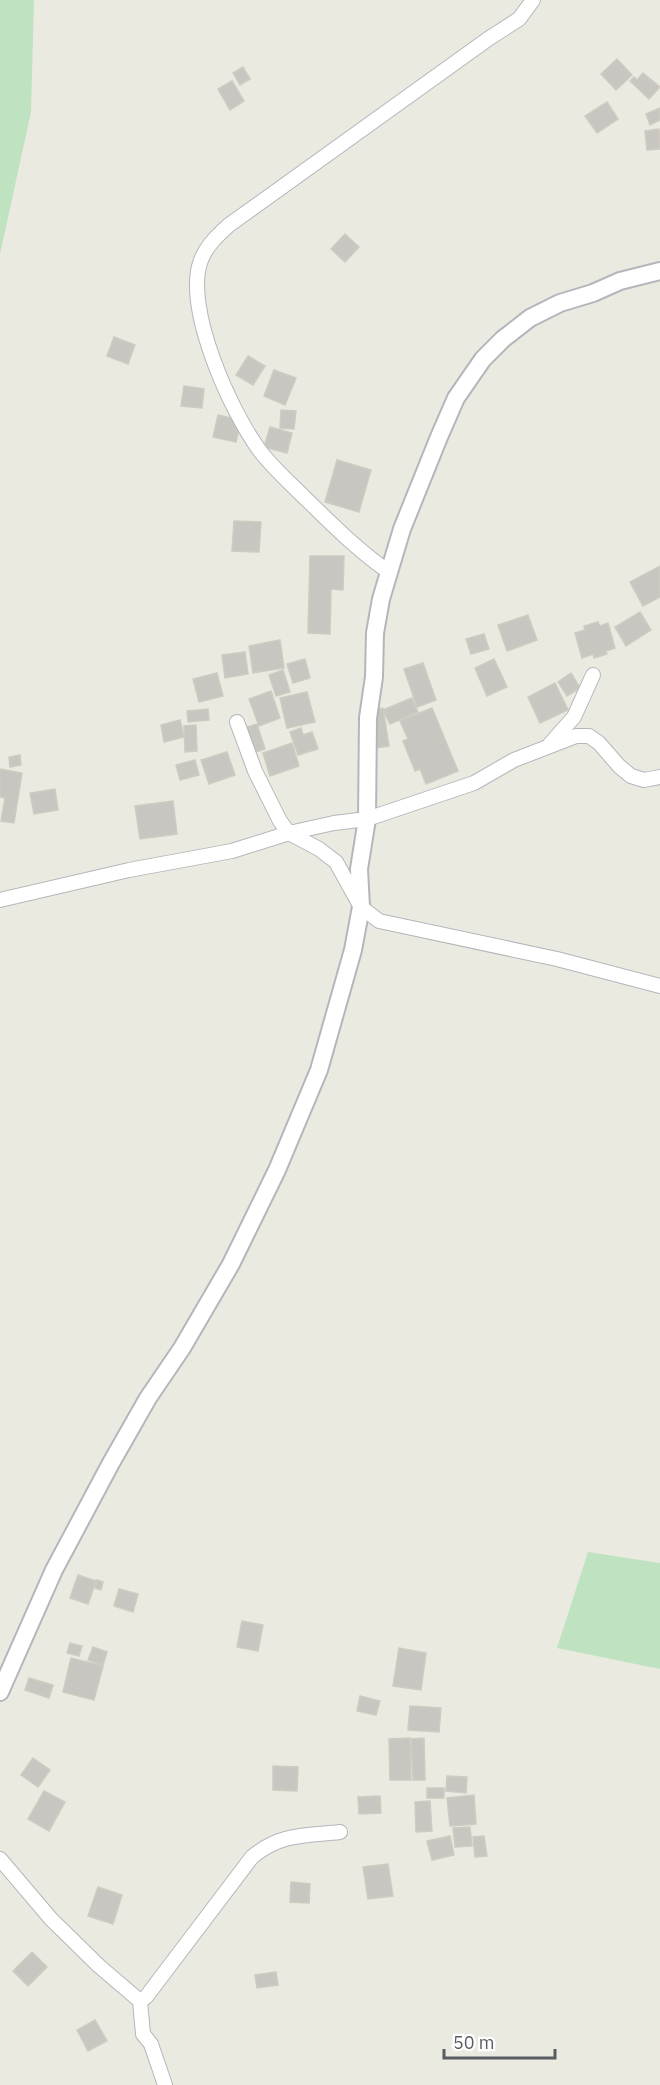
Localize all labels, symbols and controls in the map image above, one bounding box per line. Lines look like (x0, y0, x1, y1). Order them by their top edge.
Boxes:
scale bar (444, 2022, 555, 2060)
text: 50 m (453, 2031, 495, 2054)

